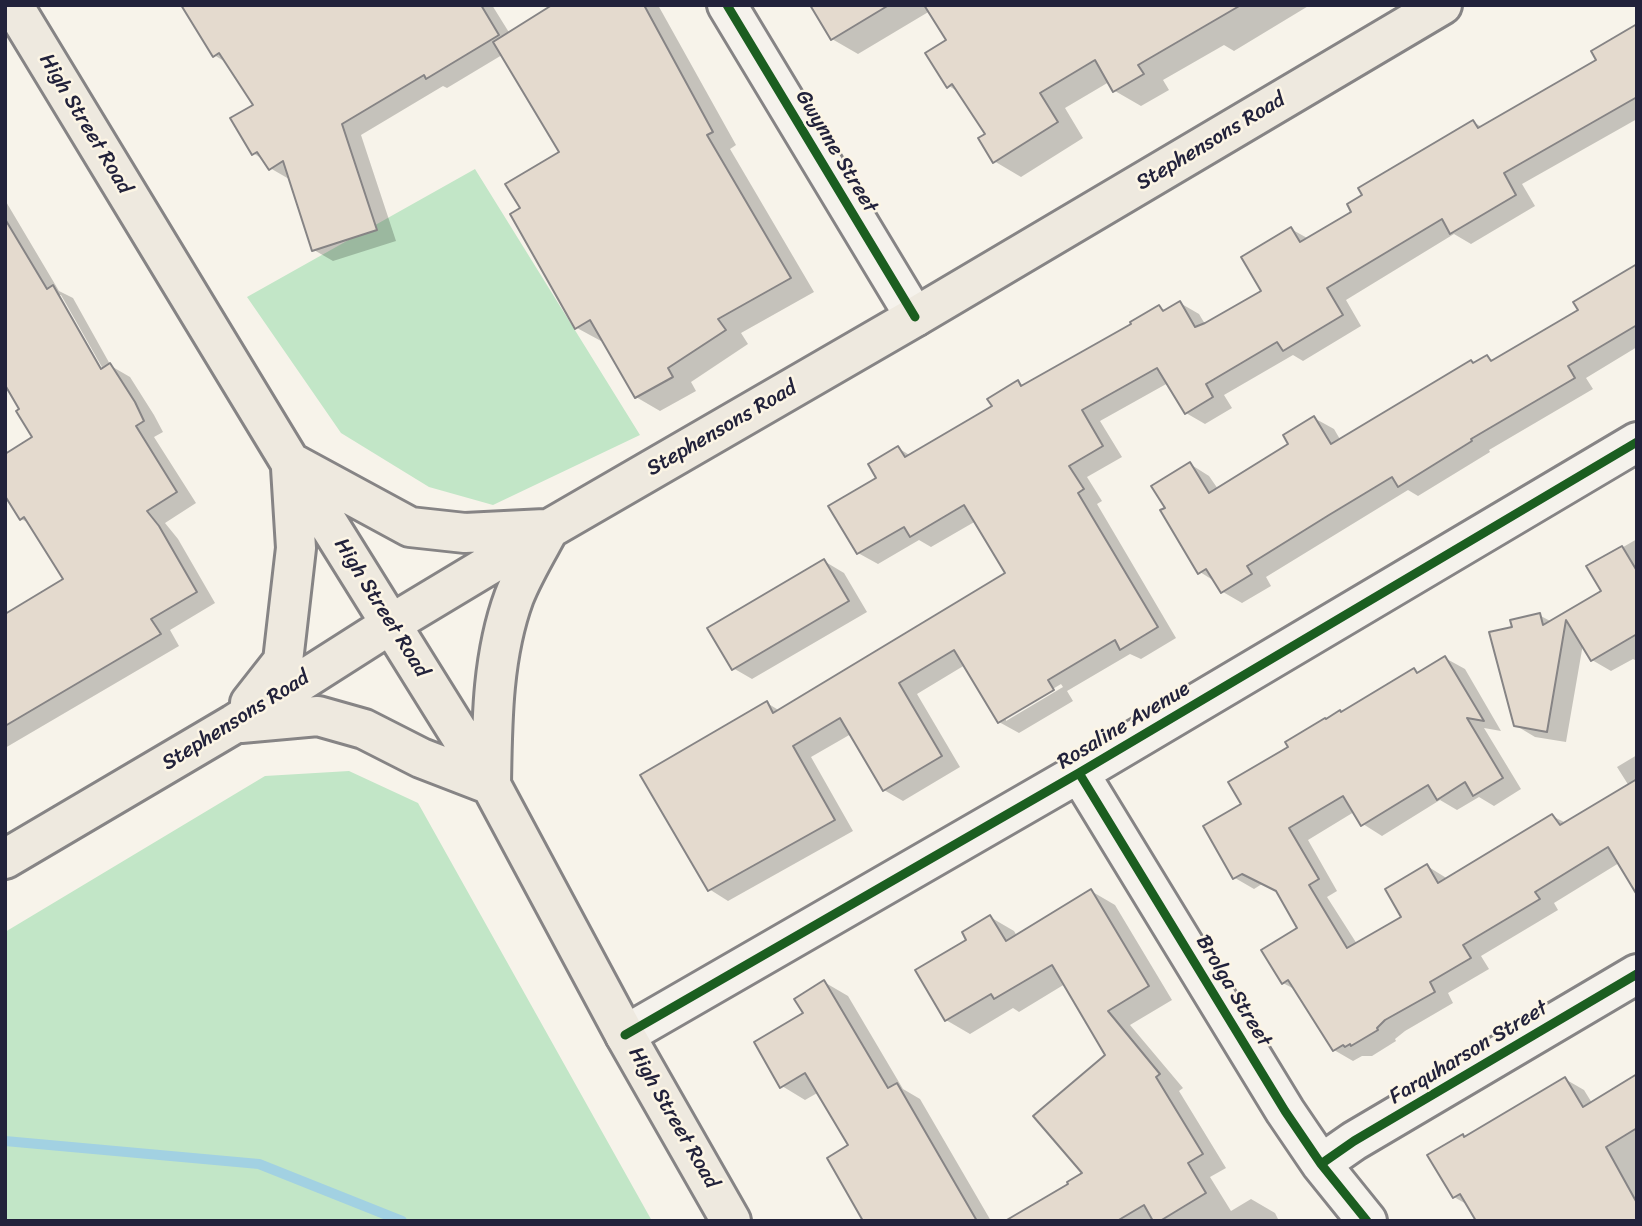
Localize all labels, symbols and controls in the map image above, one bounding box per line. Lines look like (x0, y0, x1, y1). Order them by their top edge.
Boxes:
street label: High Street Road (33, 49, 137, 199)
street label: Gwynne Street (790, 86, 882, 218)
street label: Stephensons Road (1132, 88, 1290, 196)
street label: Stephensons Road (643, 376, 801, 482)
street label: High Street Road (328, 534, 434, 682)
street label: Stephensons Road (158, 666, 314, 776)
street label: Rosaline Avenue (1053, 677, 1195, 775)
street label: Brolga Street (1190, 930, 1276, 1052)
street label: Farquharson Street (1385, 996, 1553, 1110)
street label: High Street Road (622, 1043, 724, 1193)

